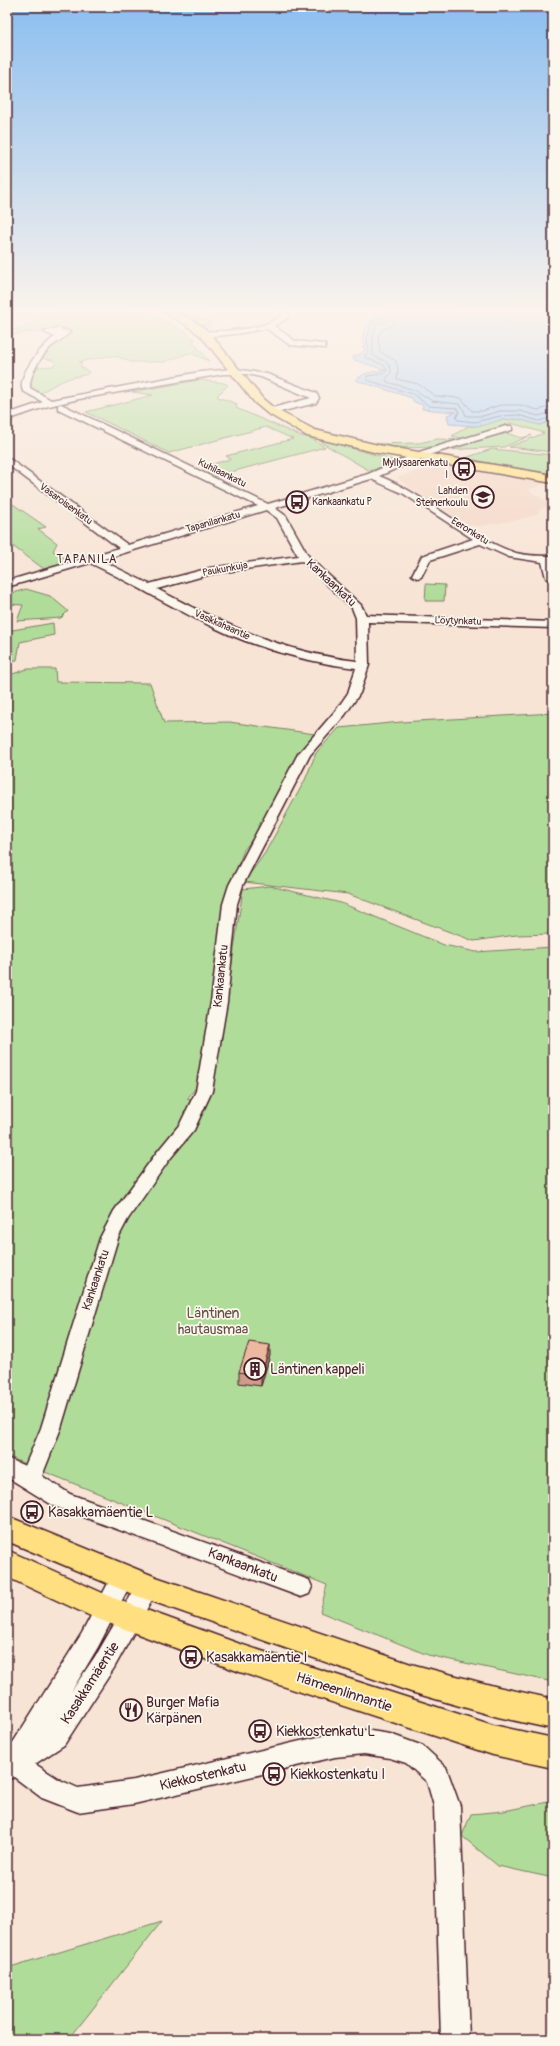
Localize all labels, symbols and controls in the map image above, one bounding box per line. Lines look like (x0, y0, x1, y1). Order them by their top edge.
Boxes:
street label: Kuhilaankatu (196, 456, 248, 490)
bus stop icon: Myllysaarenkatu I (451, 456, 477, 482)
place label: Myllysaarenkatu I (382, 457, 448, 481)
street label: Vasaroisenkatu (37, 481, 95, 527)
school or university icon: Lahden Steinerkoulu (470, 484, 496, 510)
place label: Lahden Steinerkoulu (415, 485, 468, 509)
bus stop icon: Kankaankatu P (284, 489, 310, 515)
place label: Kankaankatu P (312, 496, 373, 508)
street label: Tapanilankatu (184, 509, 242, 535)
street label: Eeronkatu (449, 515, 491, 547)
district label: TAPANILA (56, 552, 118, 567)
street label: Kankaankatu (303, 556, 359, 610)
street label: Paukunkuja (201, 559, 249, 579)
street label: Vasikkahaantie (192, 607, 252, 643)
street label: Löytynkatu (434, 614, 482, 628)
street label: Kankaankatu (210, 944, 232, 1008)
street label: Kankaankatu (79, 1248, 113, 1312)
park label: Läntinen hautausmaa (178, 1305, 248, 1338)
building icon: Läntinen kappeli (242, 1356, 268, 1382)
place label: Läntinen kappeli (270, 1361, 365, 1378)
bus stop icon: Kasakkamäentie L (19, 1499, 45, 1525)
place label: Kasakkamäentie L (48, 1504, 153, 1521)
street label: Kankaankatu (206, 1544, 280, 1586)
street label: Kasakkamäentie (57, 1639, 123, 1727)
bus stop icon: Kasakkamäentie I (178, 1644, 204, 1670)
place label: Kasakkamäentie I (206, 1649, 307, 1666)
street label: Hämeenlinnantie (294, 1668, 394, 1716)
place label: Burger Mafia Kärpänen (146, 1694, 219, 1727)
restaurant icon: Burger Mafia Kärpänen (118, 1697, 144, 1723)
bus stop icon: Kiekkostenkatu L (247, 1718, 273, 1744)
place label: Kiekkostenkatu L (276, 1723, 375, 1740)
street label: Kiekkostenkatu (158, 1758, 248, 1794)
bus stop icon: Kiekkostenkatu I (261, 1761, 287, 1787)
place label: Kiekkostenkatu I (290, 1766, 385, 1783)

